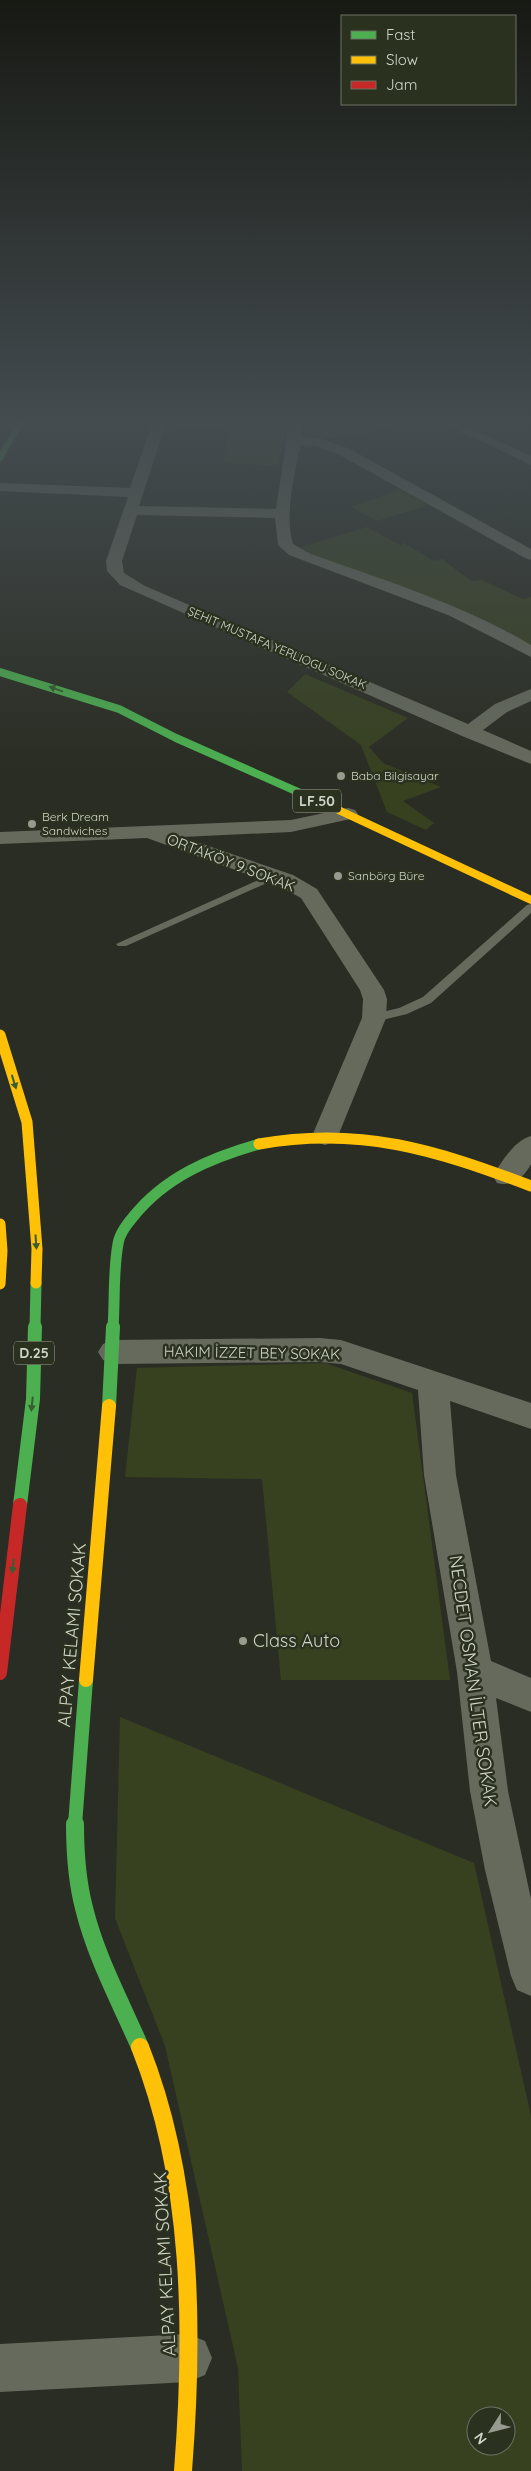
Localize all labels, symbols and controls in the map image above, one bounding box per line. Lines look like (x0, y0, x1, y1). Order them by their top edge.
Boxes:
legend (341, 15, 516, 105)
text: Fast (386, 25, 415, 44)
text: Slow (386, 50, 418, 69)
text: Jam (386, 75, 417, 94)
street label: ŞEHIT MUSTAFA YERLIOGU SOKAK (185, 603, 369, 692)
one-way arrow (48, 685, 63, 692)
place label: Baba Bilgisayar (351, 768, 439, 783)
marker: Baba Bilgisayar (335, 770, 347, 782)
road number: LF.50 (293, 789, 341, 812)
place label: Berk Dream Sandwiches (42, 809, 109, 838)
marker: Berk Dream Sandwiches (26, 818, 38, 830)
street label: ORTAKÖY 9 SOKAK (164, 829, 298, 896)
place label: Sanbörg Büre (348, 868, 425, 883)
marker: Sanbörg Büre (332, 870, 344, 882)
one-way arrow (11, 1074, 19, 1089)
one-way arrow (33, 1234, 41, 1250)
street label: HAKIM İZZET BEY SOKAK (164, 1341, 340, 1364)
road number: D.25 (14, 1342, 54, 1365)
one-way arrow (28, 1396, 36, 1412)
street label: ALPAY KELAMI SOKAK (52, 1542, 91, 1728)
street label: NECDET OSMAN İLTER SOKAK (444, 1554, 503, 1808)
one-way arrow (9, 1558, 17, 1574)
place label: Class Auto (253, 1629, 340, 1652)
marker: Class Auto (237, 1635, 249, 1647)
street label: ALPAY KELAMI SOKAK (148, 2171, 181, 2357)
north arrow (466, 2406, 516, 2456)
text: N (470, 2429, 491, 2448)

